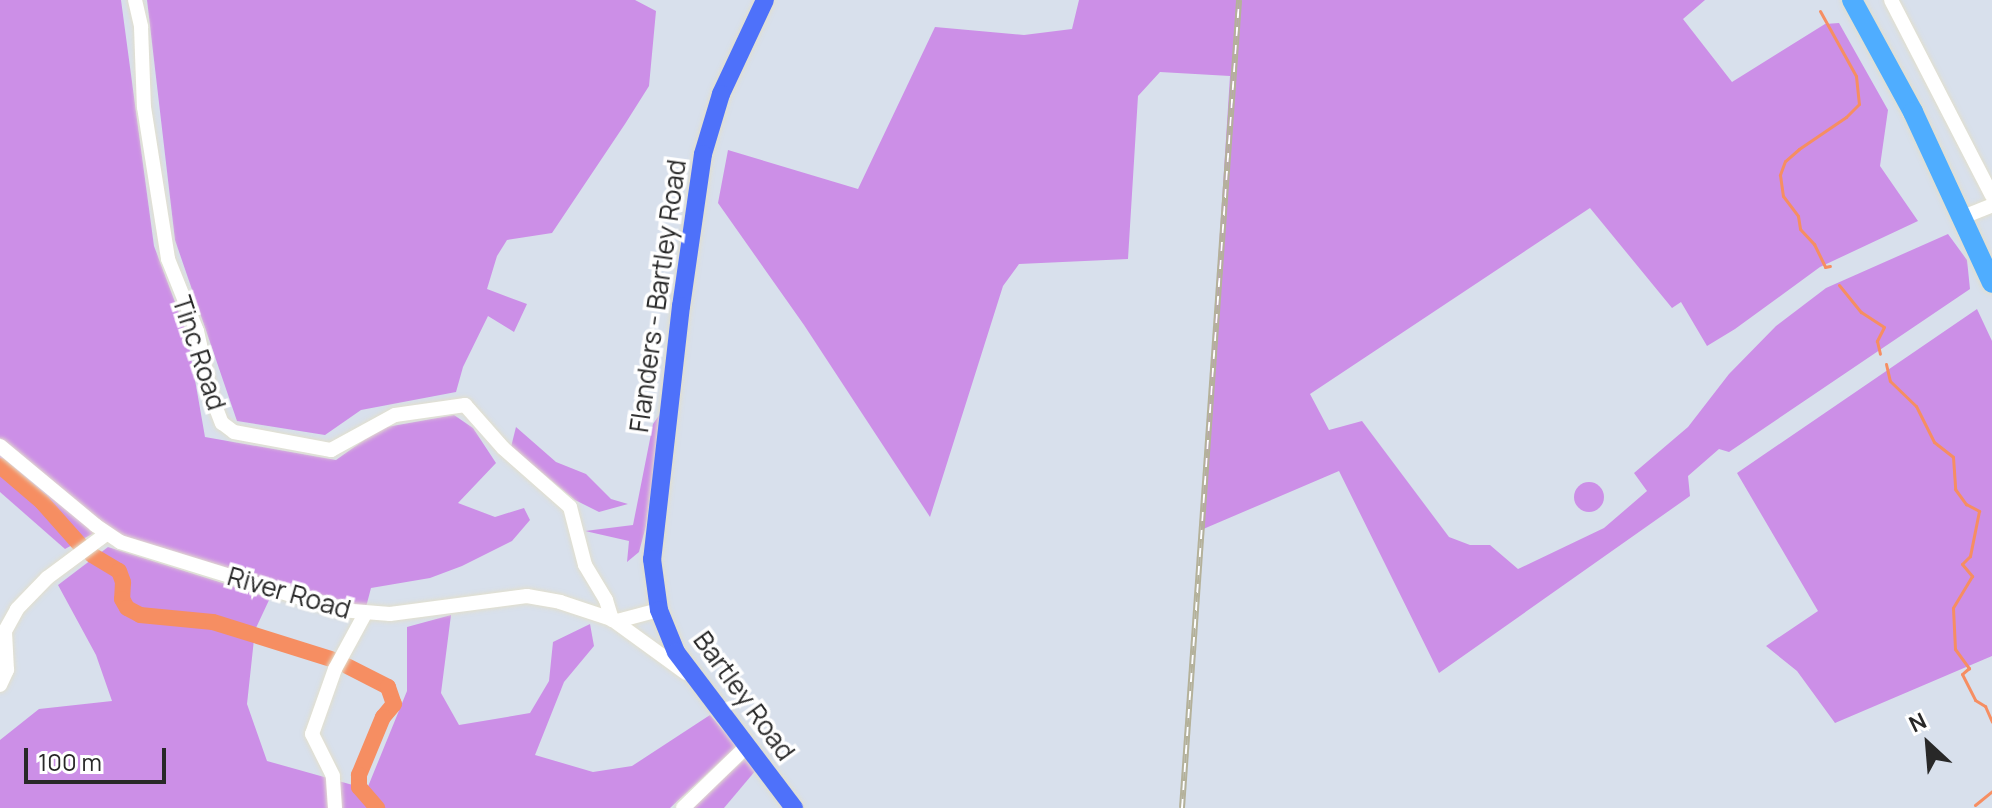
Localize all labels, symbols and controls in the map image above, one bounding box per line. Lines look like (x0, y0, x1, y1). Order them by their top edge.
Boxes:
street label: Flanders - Bartley Road (623, 158, 693, 434)
street label: Tinc Road (166, 292, 232, 414)
street label: River Road (224, 561, 354, 625)
street label: Bartley Road (687, 625, 801, 767)
north arrow (1888, 704, 1968, 784)
text: N (1904, 705, 1931, 739)
scale bar (28, 732, 170, 782)
text: 100 m (38, 745, 102, 778)

